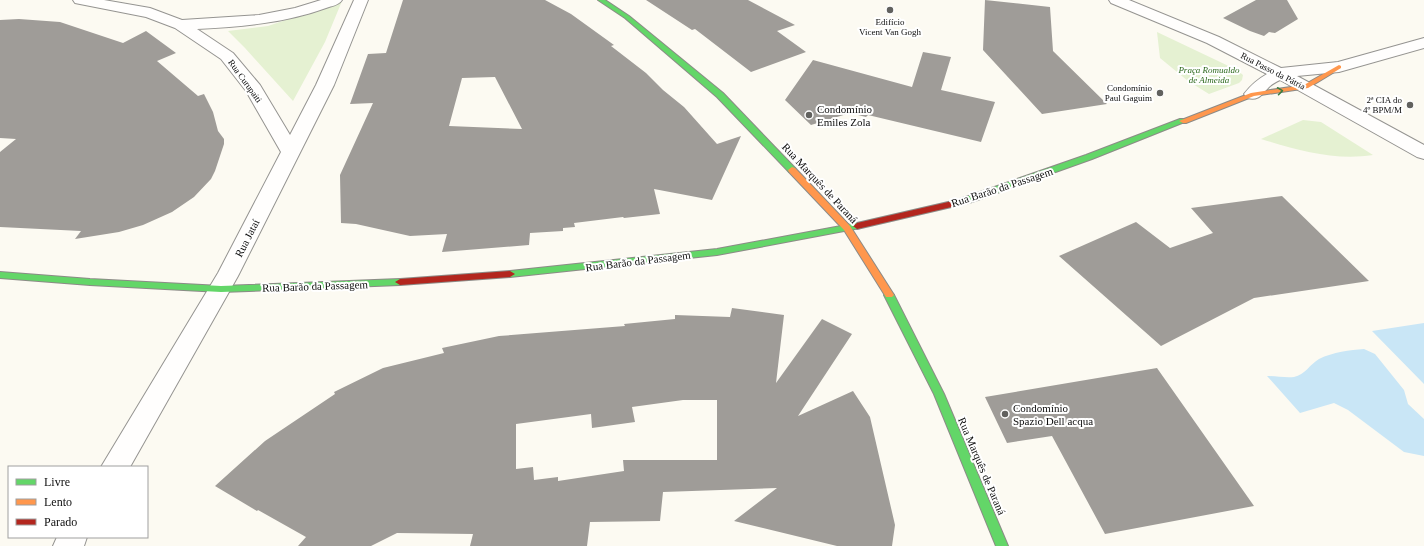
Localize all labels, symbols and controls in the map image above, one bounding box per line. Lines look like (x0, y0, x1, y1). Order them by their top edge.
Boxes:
marker: Edifício Vicent Van Gogh (885, 5, 895, 15)
place label: Edifício Vicent Van Gogh (859, 17, 921, 37)
street label: Rua Passo da Pátria (1239, 50, 1307, 92)
street label: Rua Curupaiti (226, 58, 264, 105)
park label: Praça Romualdo de Almeida (1177, 65, 1240, 85)
place label: Condomínio Paul Gaguim (1105, 83, 1152, 103)
one-way arrow (1276, 87, 1283, 96)
marker: Condomínio Paul Gaguim (1155, 88, 1165, 98)
place label: 2ª CIA do 4º BPM/M (1363, 95, 1402, 115)
marker: 2ª CIA do 4º BPM/M (1405, 100, 1415, 110)
place label: Condomínio Emiles Zola (817, 103, 873, 128)
marker: Condomínio Emiles Zola (804, 110, 814, 120)
street label: Rua Marquês de Paraná (780, 141, 860, 225)
street label: Rua Barão da Passagem (950, 165, 1055, 209)
street label: Rua Jataí (232, 217, 262, 259)
street label: Rua Barão da Passagem (585, 249, 692, 273)
street label: Rua Barão da Passagem (262, 278, 369, 294)
place label: Condomínio Spazio Dell acqua (1013, 402, 1093, 427)
marker: Condomínio Spazio Dell acqua (1000, 409, 1010, 419)
street label: Rua Marquês de Paraná (956, 415, 1008, 517)
legend (8, 466, 148, 538)
text: Livre (44, 475, 70, 489)
text: Lento (44, 495, 72, 509)
text: Parado (44, 515, 77, 529)

